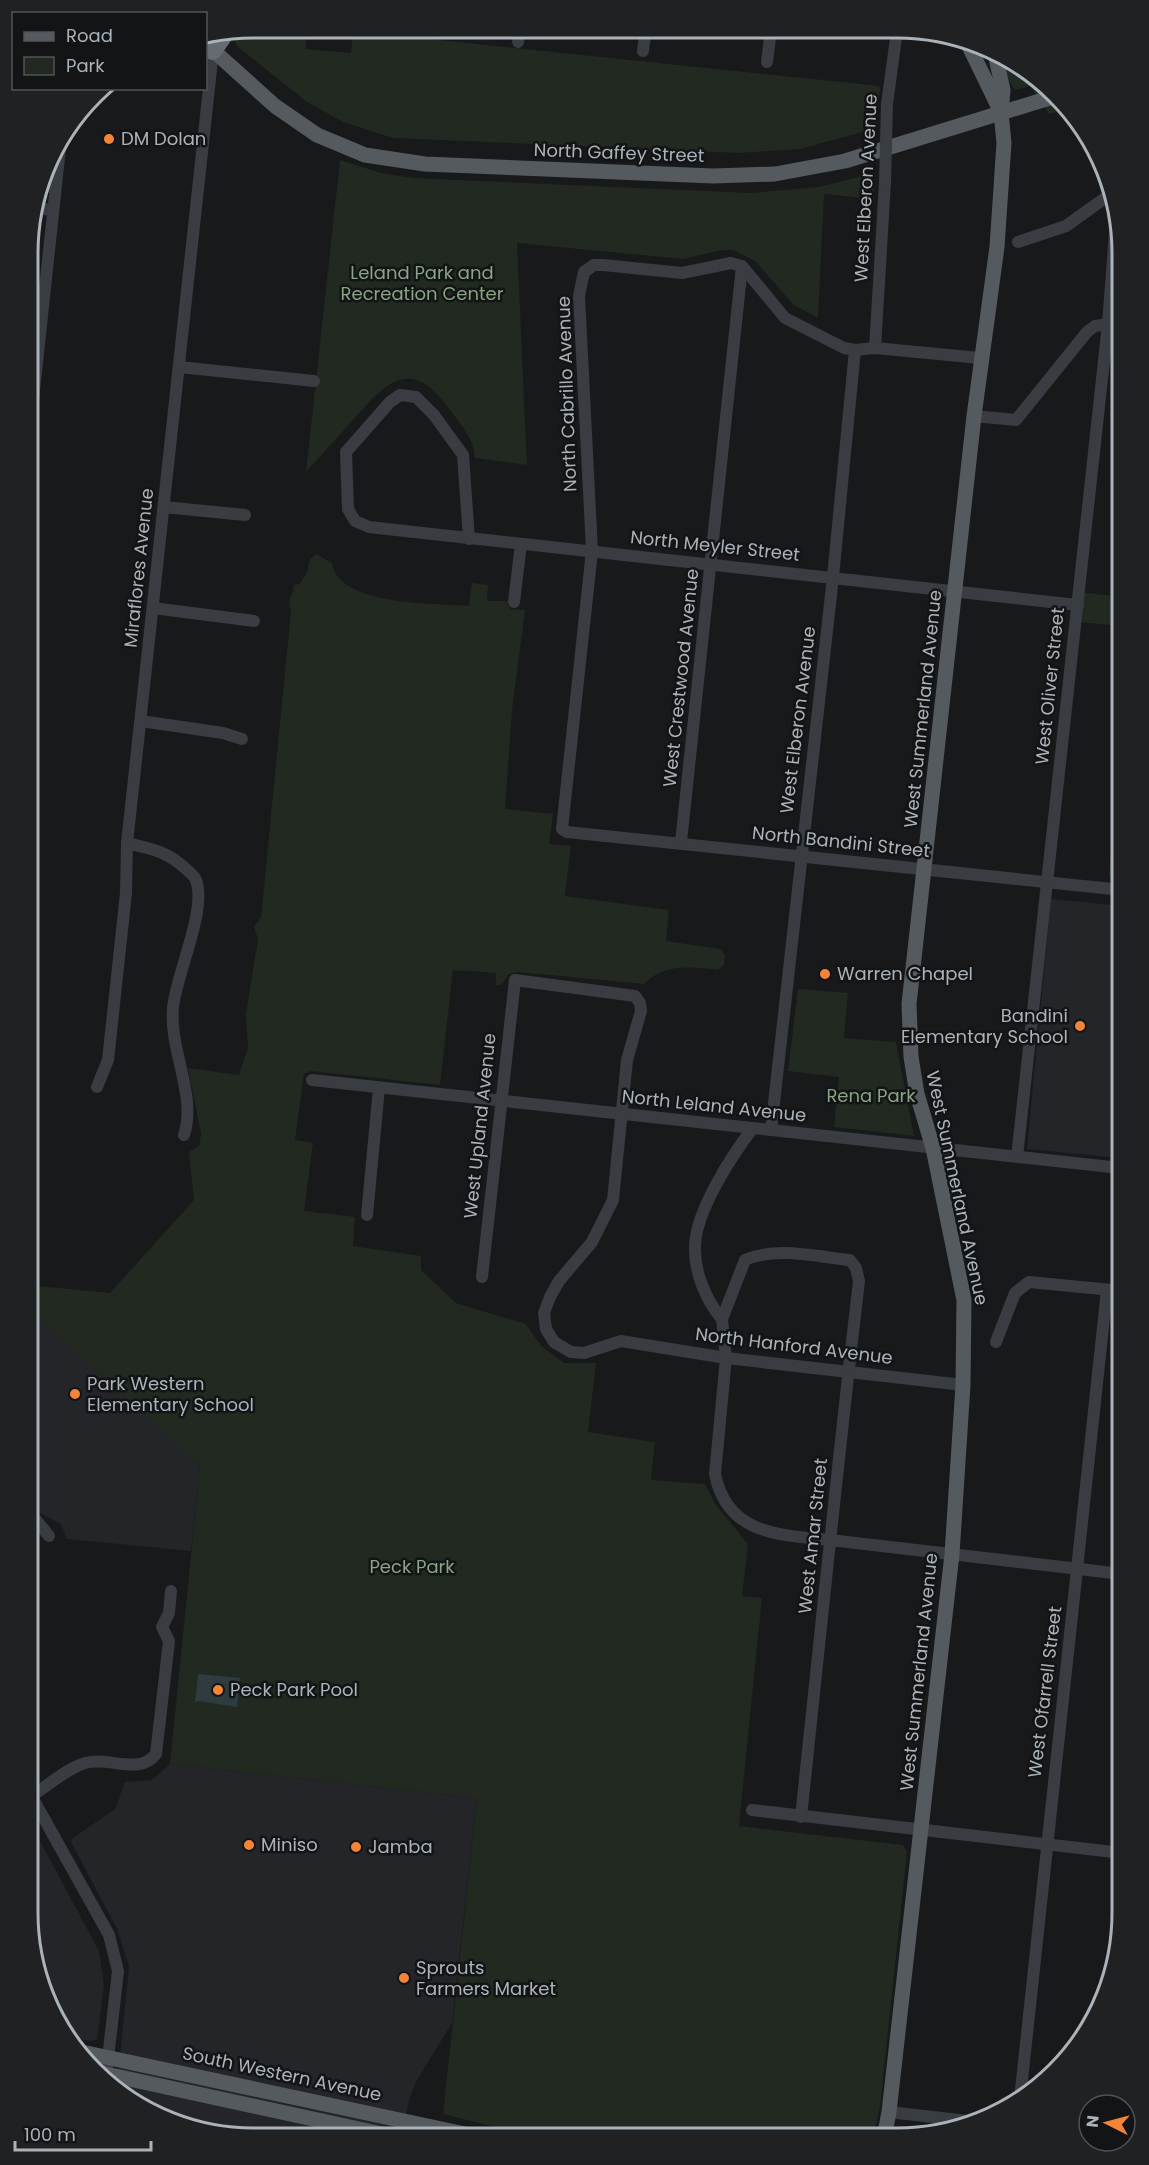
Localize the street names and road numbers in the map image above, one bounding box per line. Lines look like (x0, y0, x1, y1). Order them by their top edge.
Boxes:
street label: West Elberon Avenue (848, 93, 883, 283)
street label: North Gaffey Street (533, 137, 705, 168)
street label: North Cabrillo Avenue (551, 296, 582, 492)
street label: Miraflores Avenue (118, 487, 159, 649)
street label: North Meyler Street (629, 524, 801, 567)
street label: West Crestwood Avenue (657, 567, 704, 788)
street label: West Summerland Avenue (898, 589, 947, 829)
street label: West Oliver Street (1029, 606, 1070, 766)
street label: West Elberon Avenue (774, 625, 821, 815)
street label: North Bandini Street (751, 820, 931, 863)
street label: West Upland Avenue (457, 1032, 502, 1220)
street label: West Summerland Avenue (920, 1068, 995, 1307)
street label: North Leland Avenue (621, 1083, 808, 1128)
street label: North Hanford Avenue (694, 1321, 894, 1370)
street label: West Amar Street (792, 1457, 833, 1615)
street label: West Summerland Avenue (894, 1552, 943, 1792)
street label: West Ofarrell Street (1022, 1605, 1067, 1779)
street label: South Western Avenue (180, 2040, 384, 2107)

